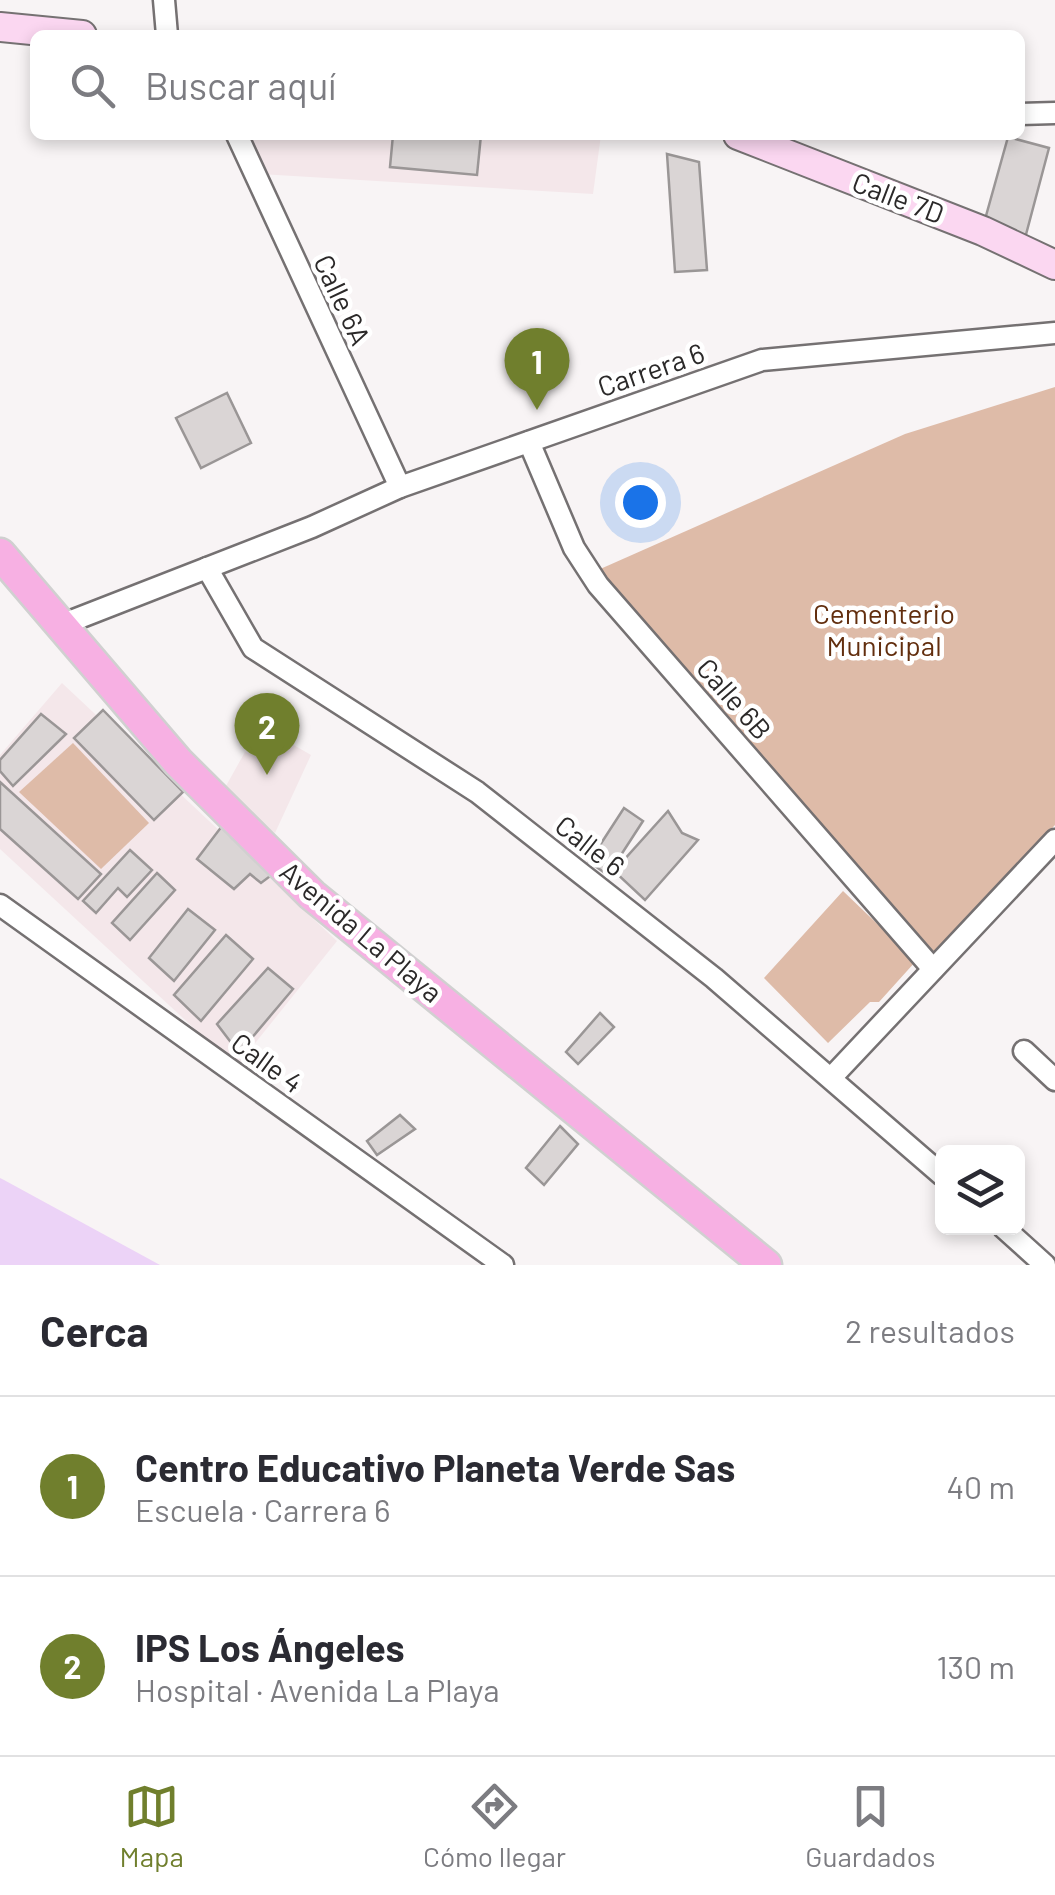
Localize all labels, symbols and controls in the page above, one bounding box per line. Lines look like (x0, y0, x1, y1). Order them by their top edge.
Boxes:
search box (30, 30, 1025, 140)
icon: search (65, 58, 120, 113)
text: Buscar aquí (145, 62, 336, 108)
street label: Calle 7D (848, 164, 949, 230)
street label: Calle 6A (307, 249, 379, 350)
pin: 1 (504, 328, 570, 410)
street label: Carrera 6 (593, 335, 709, 403)
your location (615, 477, 666, 528)
park label: Cementerio Municipal (813, 596, 955, 662)
street label: Calle 6B (690, 651, 779, 746)
pin: 2 (234, 692, 300, 775)
street label: Calle 6 (549, 808, 632, 883)
street label: Avenida La Playa (274, 854, 450, 1009)
street label: Calle 4 (225, 1025, 310, 1099)
map controls (935, 1145, 1025, 1235)
button: layers (935, 1145, 1025, 1235)
text: Cerca (40, 1305, 149, 1355)
text: 2 resultados (845, 1311, 1015, 1349)
text: Centro Educativo Planeta Verde Sas (135, 1444, 735, 1490)
text: 1 (67, 1467, 78, 1505)
text: 40 m (946, 1467, 1015, 1505)
text: Escuela · Carrera 6 (135, 1490, 390, 1528)
text: IPS Los Ángeles (135, 1624, 404, 1670)
text: 2 (64, 1647, 81, 1685)
text: 130 m (936, 1647, 1015, 1685)
text: Hospital · Avenida La Playa (135, 1670, 499, 1708)
tab: Mapa (120, 1779, 184, 1873)
tab: Cómo llegar (423, 1779, 566, 1873)
tab: Guardados (805, 1779, 935, 1873)

